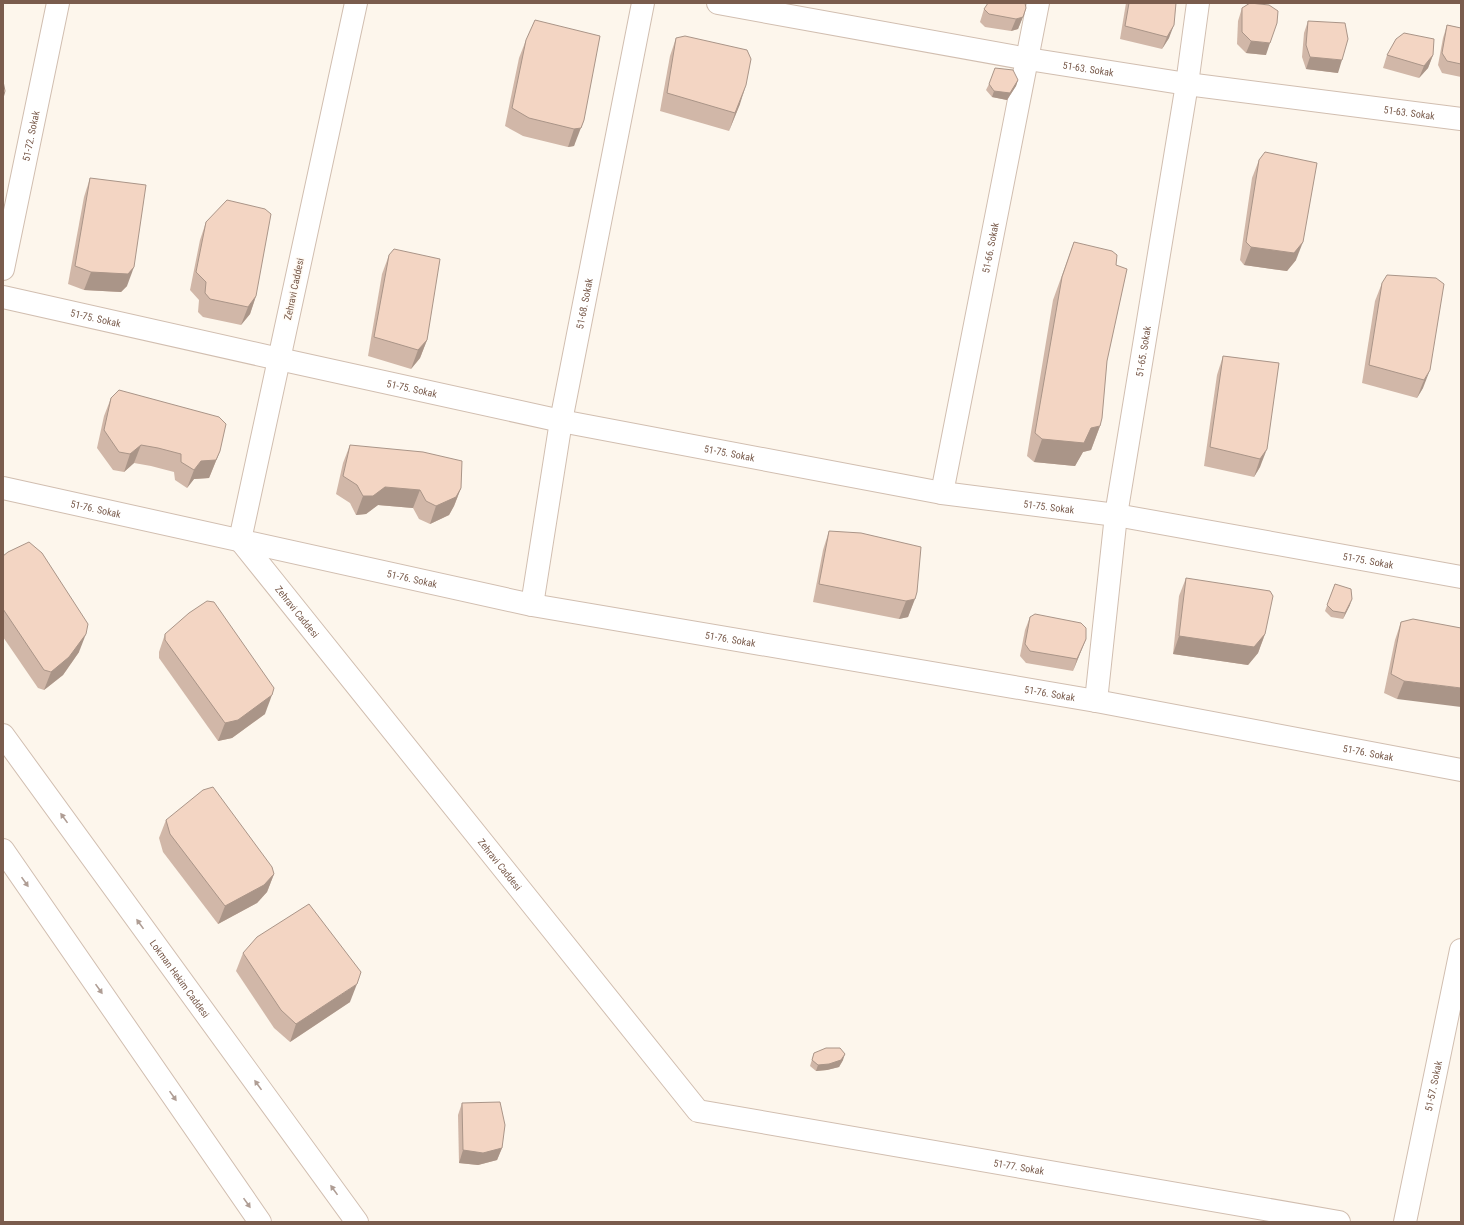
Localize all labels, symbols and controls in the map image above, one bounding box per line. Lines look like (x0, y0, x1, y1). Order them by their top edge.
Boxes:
street label: 51-63. Sokak (1062, 59, 1115, 78)
street label: 51-63. Sokak (1383, 104, 1436, 121)
street label: 51-72. Sokak (20, 109, 41, 162)
street label: 51-66. Sokak (980, 221, 1000, 274)
street label: Zehravi Caddesi (282, 257, 306, 321)
street label: 51-68. Sokak (574, 277, 594, 330)
street label: 51-75. Sokak (69, 307, 122, 329)
street label: 51-65. Sokak (1133, 325, 1153, 377)
street label: 51-75. Sokak (386, 377, 439, 399)
street label: 51-75. Sokak (703, 443, 756, 463)
street label: 51-76. Sokak (70, 498, 122, 520)
street label: 51-75. Sokak (1023, 498, 1075, 515)
street label: 51-75. Sokak (1342, 550, 1395, 570)
street label: 51-76. Sokak (386, 568, 439, 589)
street label: Zehravi Caddesi (273, 583, 321, 640)
street label: 51-76. Sokak (704, 629, 757, 649)
street label: 51-76. Sokak (1024, 683, 1076, 703)
street label: 51-76. Sokak (1342, 742, 1395, 763)
one-way arrow (60, 813, 68, 824)
street label: Zehravi Caddesi (476, 836, 524, 892)
one-way arrow (21, 877, 29, 887)
one-way arrow (136, 918, 144, 929)
street label: Lokman Hekim Caddesi (148, 938, 212, 1019)
one-way arrow (95, 984, 103, 994)
street label: 51-57. Sokak (1422, 1059, 1444, 1112)
one-way arrow (254, 1080, 262, 1091)
one-way arrow (169, 1091, 177, 1101)
street label: 51-77. Sokak (993, 1157, 1046, 1176)
one-way arrow (330, 1185, 338, 1196)
one-way arrow (243, 1198, 251, 1208)

